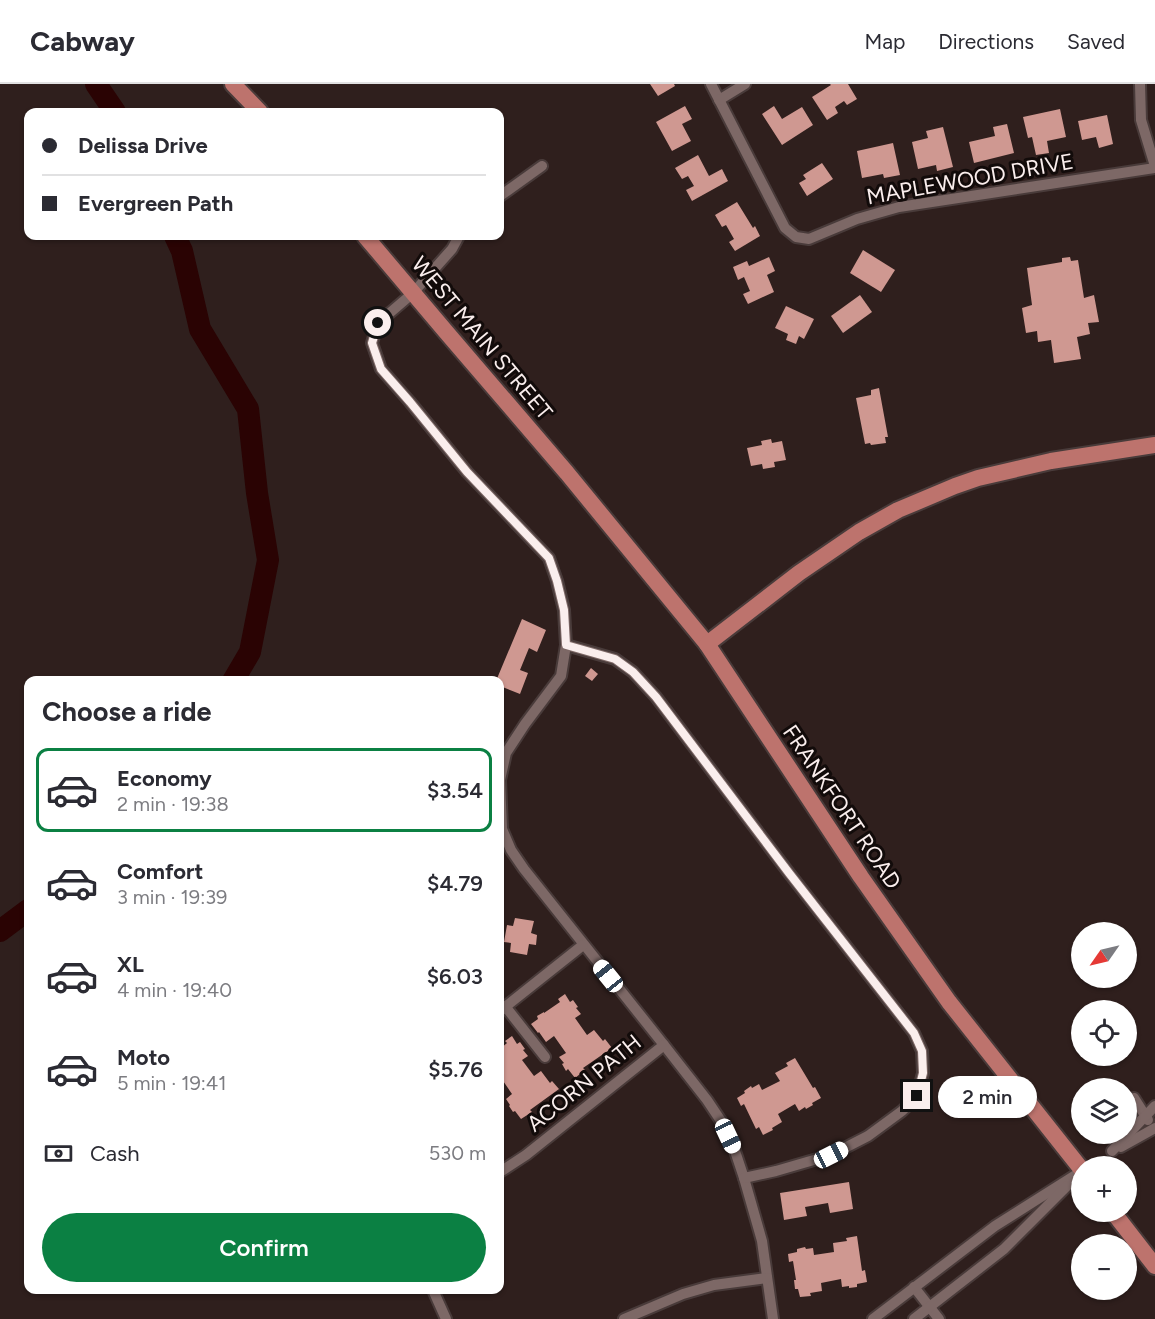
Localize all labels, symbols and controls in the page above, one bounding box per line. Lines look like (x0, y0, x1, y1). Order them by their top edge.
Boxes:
text: Cabway (30, 24, 135, 58)
text: Map (864, 29, 905, 54)
text: Directions (938, 29, 1034, 54)
text: Saved (1067, 29, 1125, 54)
text: Delissa Drive (78, 132, 208, 159)
street label: MAPLEWOOD DRIVE (864, 147, 1076, 211)
text: Evergreen Path (78, 190, 233, 217)
street label: WEST MAIN STREET (406, 251, 558, 425)
route start (364, 309, 391, 336)
text: Choose a ride (42, 695, 211, 728)
street label: FRANKFORT ROAD (777, 720, 907, 894)
icon: car (45, 763, 99, 817)
text: Economy (117, 765, 212, 792)
text: $3.54 (427, 777, 483, 804)
text: 2 min · 19:38 (117, 792, 229, 816)
icon: car (45, 856, 99, 910)
text: Comfort (117, 858, 203, 885)
text: $4.79 (427, 870, 483, 897)
text: 3 min · 19:39 (117, 885, 227, 909)
north arrow (1071, 922, 1137, 988)
map controls (1071, 922, 1137, 1300)
icon: car (45, 949, 99, 1003)
text: XL (117, 951, 144, 978)
car (590, 956, 626, 996)
text: $6.03 (427, 963, 483, 990)
text: 4 min · 19:40 (117, 978, 232, 1002)
button: locate (1071, 1000, 1137, 1066)
street label: ACORN PATH (521, 1029, 647, 1137)
icon: car (45, 1042, 99, 1096)
text: Moto (117, 1044, 170, 1071)
text: $5.76 (428, 1056, 483, 1083)
text: 5 min · 19:41 (117, 1071, 227, 1095)
callout: 2 min (938, 1075, 1037, 1117)
button: layers (1071, 1078, 1137, 1144)
route end (903, 1082, 930, 1109)
text: 2 min (963, 1085, 1012, 1109)
car (712, 1116, 744, 1156)
icon: cash (42, 1137, 75, 1170)
car (811, 1139, 851, 1171)
text: Cash (90, 1140, 140, 1167)
text: 530 m (429, 1141, 486, 1165)
button: + (1071, 1156, 1137, 1222)
button: Confirm (42, 1213, 486, 1282)
button: − (1071, 1234, 1137, 1300)

